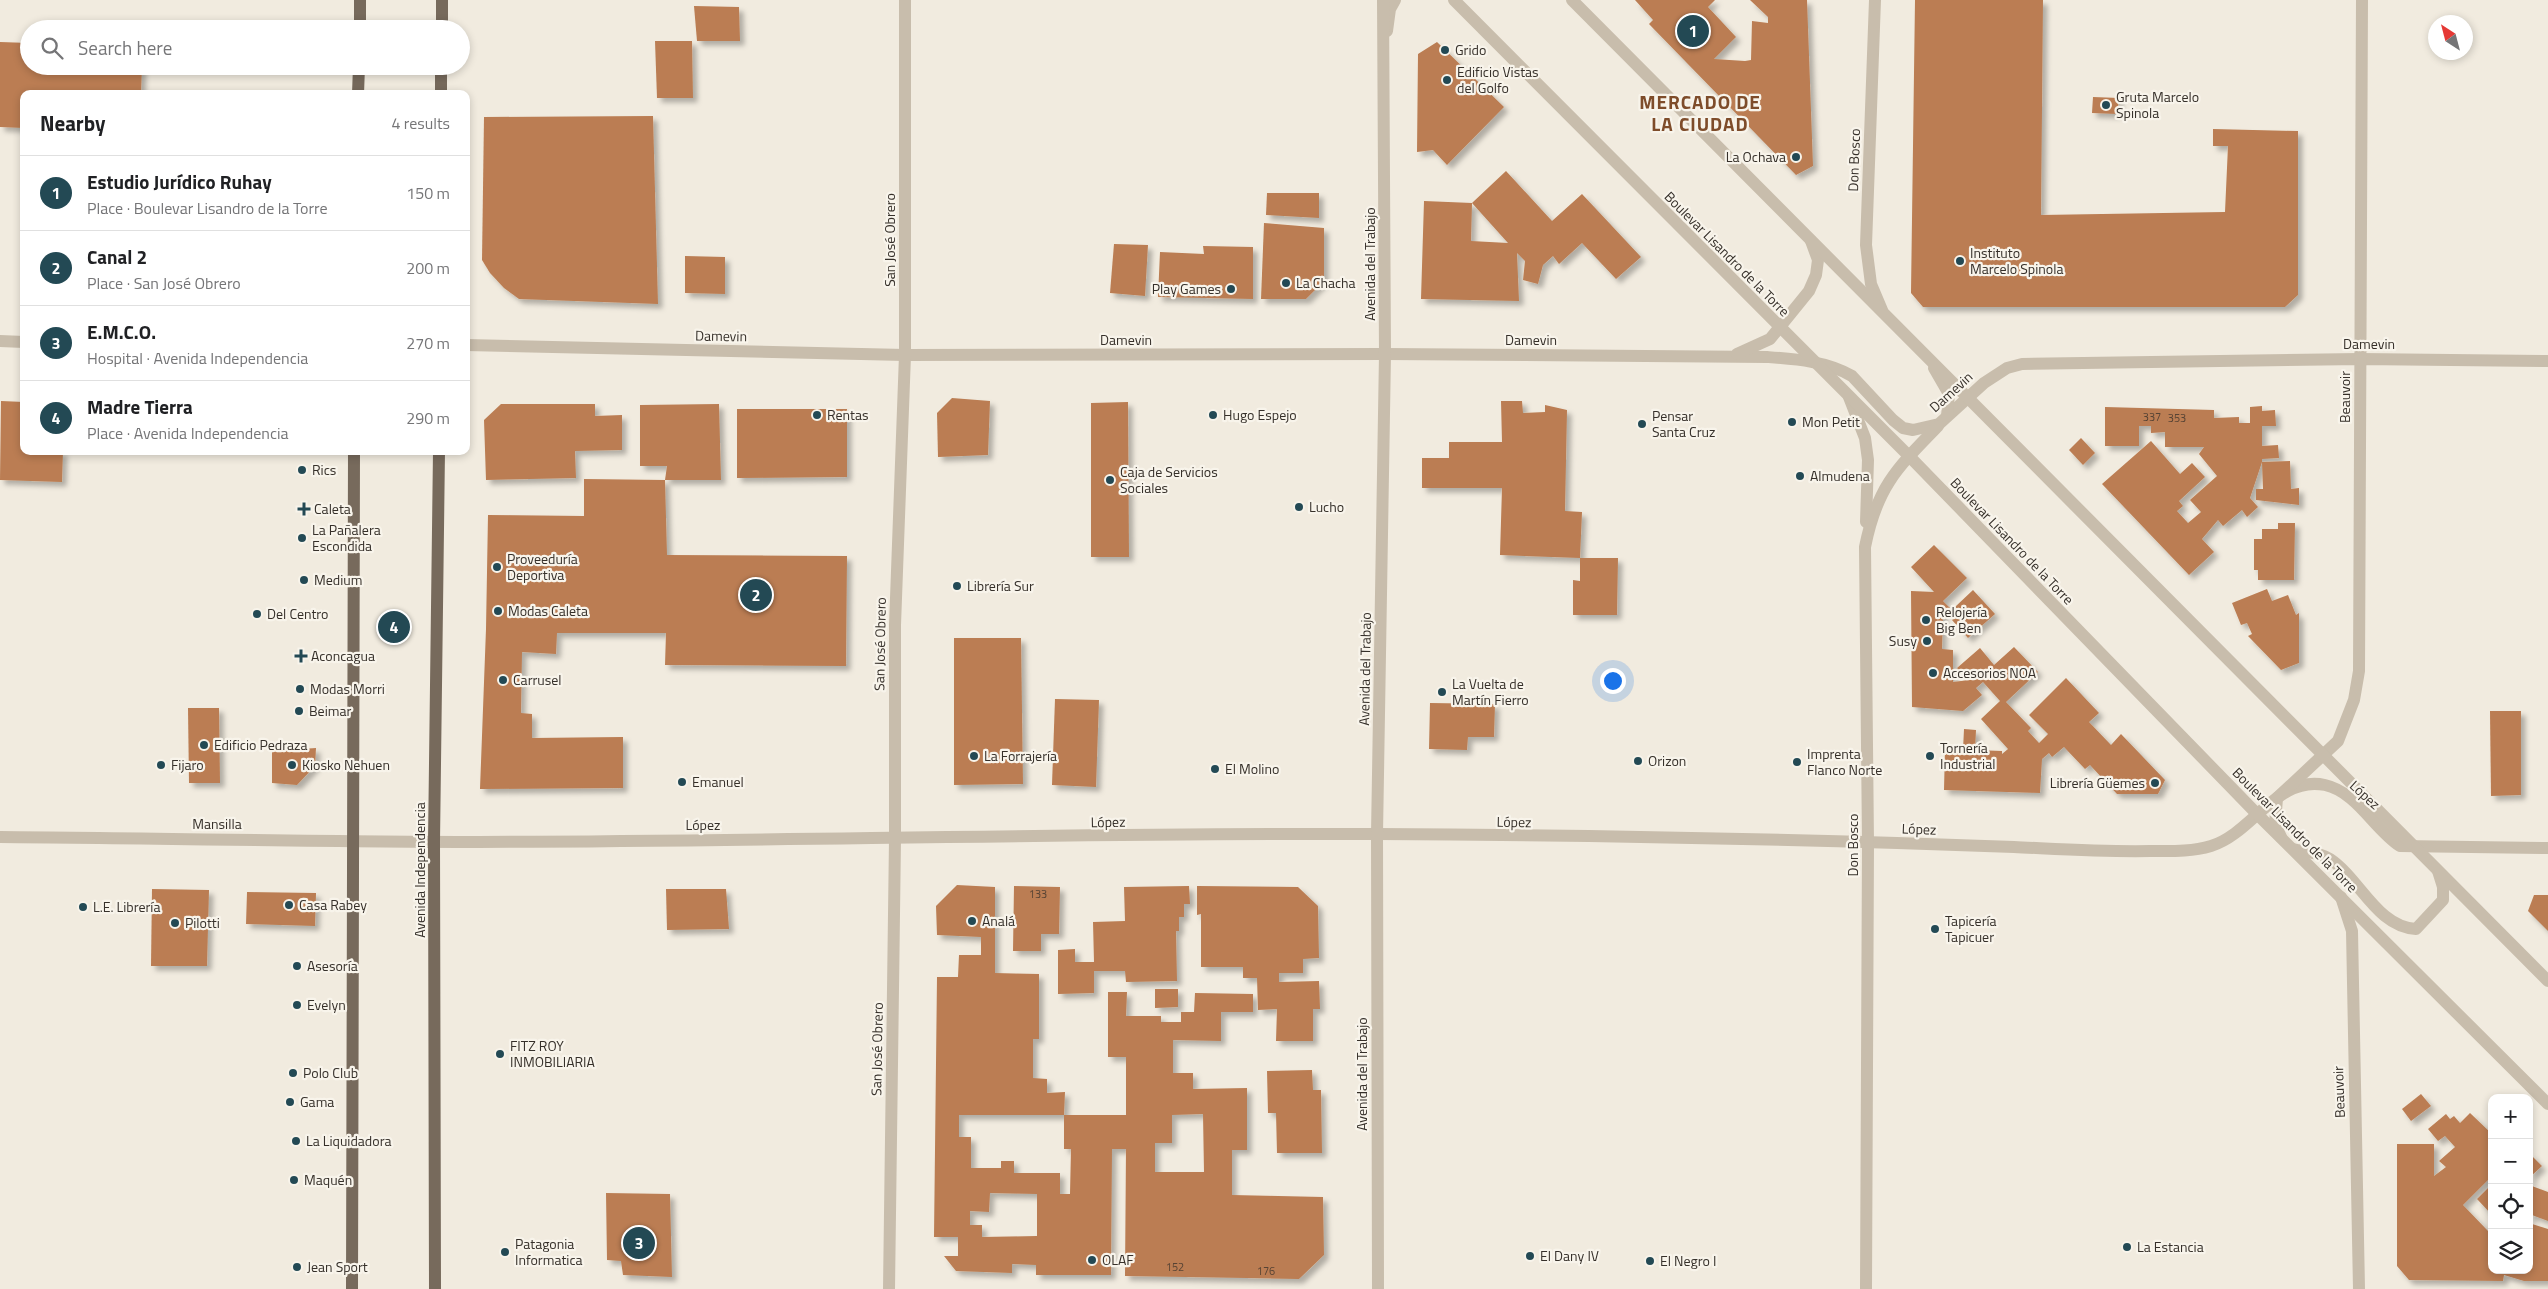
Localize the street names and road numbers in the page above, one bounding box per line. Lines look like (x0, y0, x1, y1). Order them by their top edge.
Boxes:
street label: Don Bosco (1842, 128, 1865, 192)
street label: Boulevar Lisandro de la Torre (1660, 186, 1795, 321)
street label: San José Obrero (879, 193, 900, 287)
street label: Avenida del Trabajo (1359, 207, 1380, 321)
street label: Damevin (695, 325, 747, 346)
street label: Damevin (1100, 329, 1152, 350)
street label: Damevin (1505, 329, 1557, 350)
street label: Damevin (2343, 333, 2395, 354)
street label: Damevin (1924, 366, 1977, 417)
street label: Beauvoir (2334, 371, 2355, 423)
street label: Boulevar Lisandro de la Torre (1946, 472, 2079, 609)
street label: San José Obrero (868, 597, 891, 691)
street label: Avenida del Trabajo (1353, 612, 1376, 726)
street label: Boulevar Lisandro de la Torre (2228, 762, 2363, 897)
street label: López (2345, 775, 2385, 814)
street label: Avenida Independencia (409, 802, 430, 938)
street label: López (1090, 811, 1126, 832)
street label: López (1496, 811, 1532, 832)
street label: Mansilla (192, 813, 242, 834)
street label: López (686, 814, 720, 835)
street label: Don Bosco (1842, 814, 1863, 876)
street label: López (1901, 817, 1937, 840)
street label: San José Obrero (865, 1002, 888, 1096)
street label: Avenida del Trabajo (1351, 1017, 1372, 1131)
street label: Beauvoir (2327, 1065, 2350, 1118)

